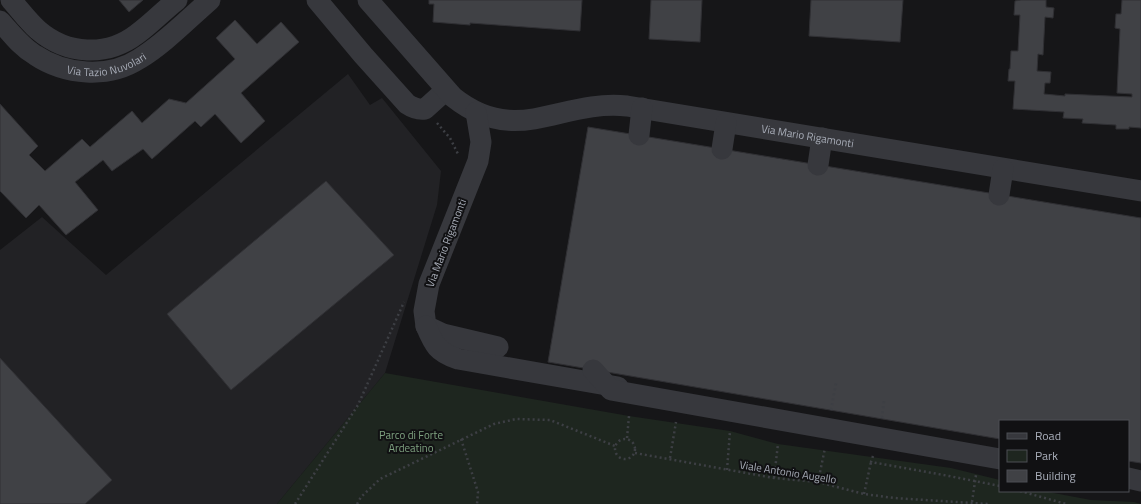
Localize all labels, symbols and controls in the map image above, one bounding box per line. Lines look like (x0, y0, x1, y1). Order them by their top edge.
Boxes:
street label: Via Tazio Nuvolari (66, 49, 149, 80)
street label: Via Mario Rigamonti (760, 120, 855, 151)
street label: Via Mario Rigamonti (422, 197, 470, 289)
legend (999, 420, 1129, 492)
text: Road (1035, 426, 1061, 445)
park label: Parco di Forte Ardeatino (379, 427, 443, 456)
text: Park (1035, 446, 1058, 465)
street label: Viale Antonio Augello (738, 456, 838, 488)
text: Building (1035, 466, 1076, 485)

